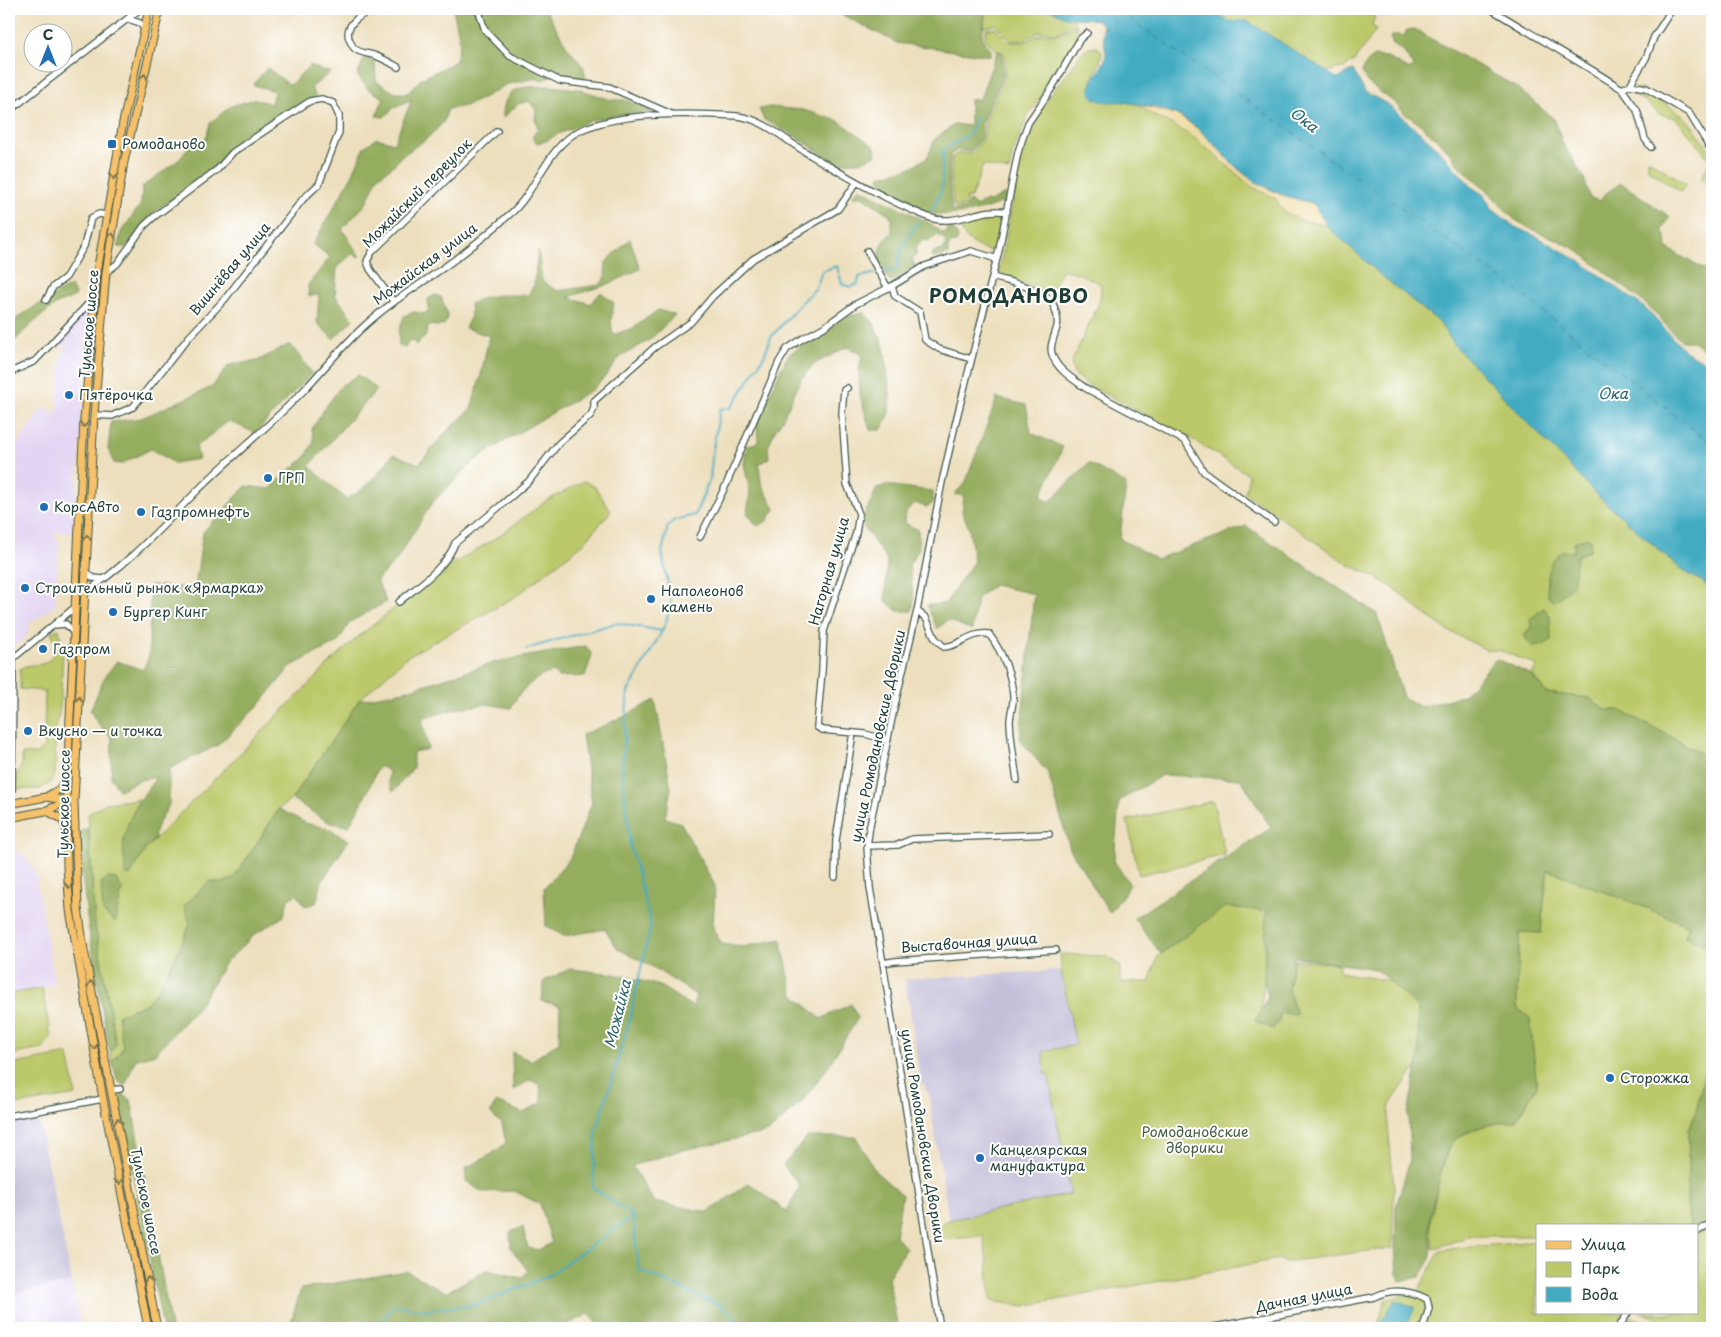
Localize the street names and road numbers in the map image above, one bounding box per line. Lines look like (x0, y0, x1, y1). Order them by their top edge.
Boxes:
street label: Можайский переулок (357, 133, 477, 252)
street label: Вишнёвая улица (184, 217, 275, 320)
street label: Можайская улица (368, 217, 481, 310)
street label: Тульское шоссе (73, 269, 104, 379)
street label: Нагорная улица (803, 514, 854, 628)
street label: улица Ромодановские Дворики (845, 628, 910, 844)
street label: Тульское шоссе (52, 749, 75, 859)
street label: Выставочная улица (900, 927, 1038, 958)
street label: улица Ромодановские Дворики (896, 1027, 951, 1245)
street label: Тульское шоссе (126, 1145, 167, 1257)
street label: Дачная улица (1253, 1278, 1354, 1317)

